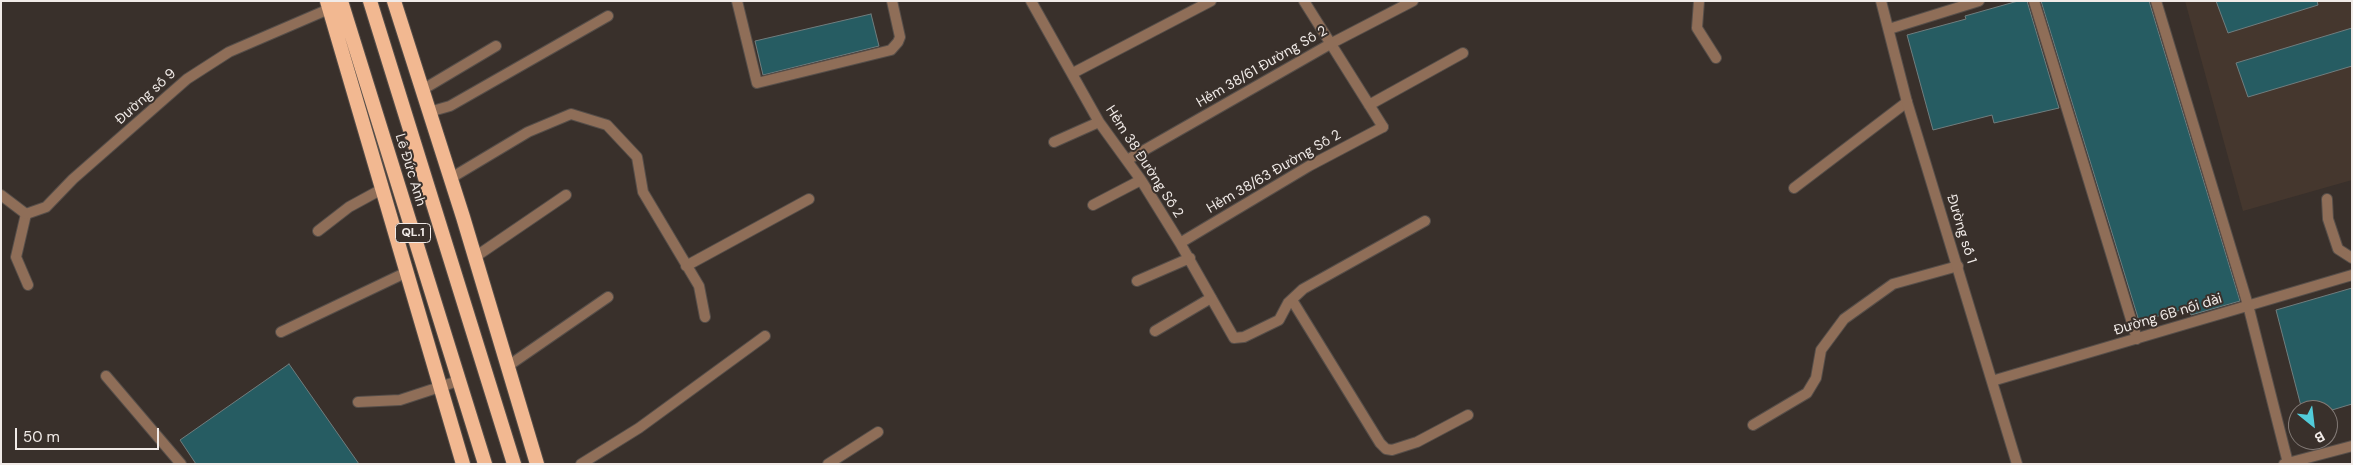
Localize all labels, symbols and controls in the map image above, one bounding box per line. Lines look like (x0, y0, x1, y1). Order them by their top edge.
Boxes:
street label: Hẻm 38/61 Đường Số 2 (1194, 23, 1330, 111)
street label: Đường số 9 (112, 65, 180, 129)
street label: Hẻm 38 Đường Số 2 (1101, 103, 1187, 221)
street label: Hẻm 38/63 Đường Số 2 (1204, 127, 1344, 217)
street label: Lê Đức Anh (391, 132, 429, 208)
street label: Đường số 1 (1943, 192, 1979, 266)
road number: QL.1 (396, 224, 430, 242)
street label: Đường 6B nối dài (2112, 291, 2224, 339)
north arrow (2288, 400, 2338, 450)
scale bar (18, 418, 161, 450)
text: 50 m (23, 427, 60, 447)
text: B (2312, 427, 2328, 447)

